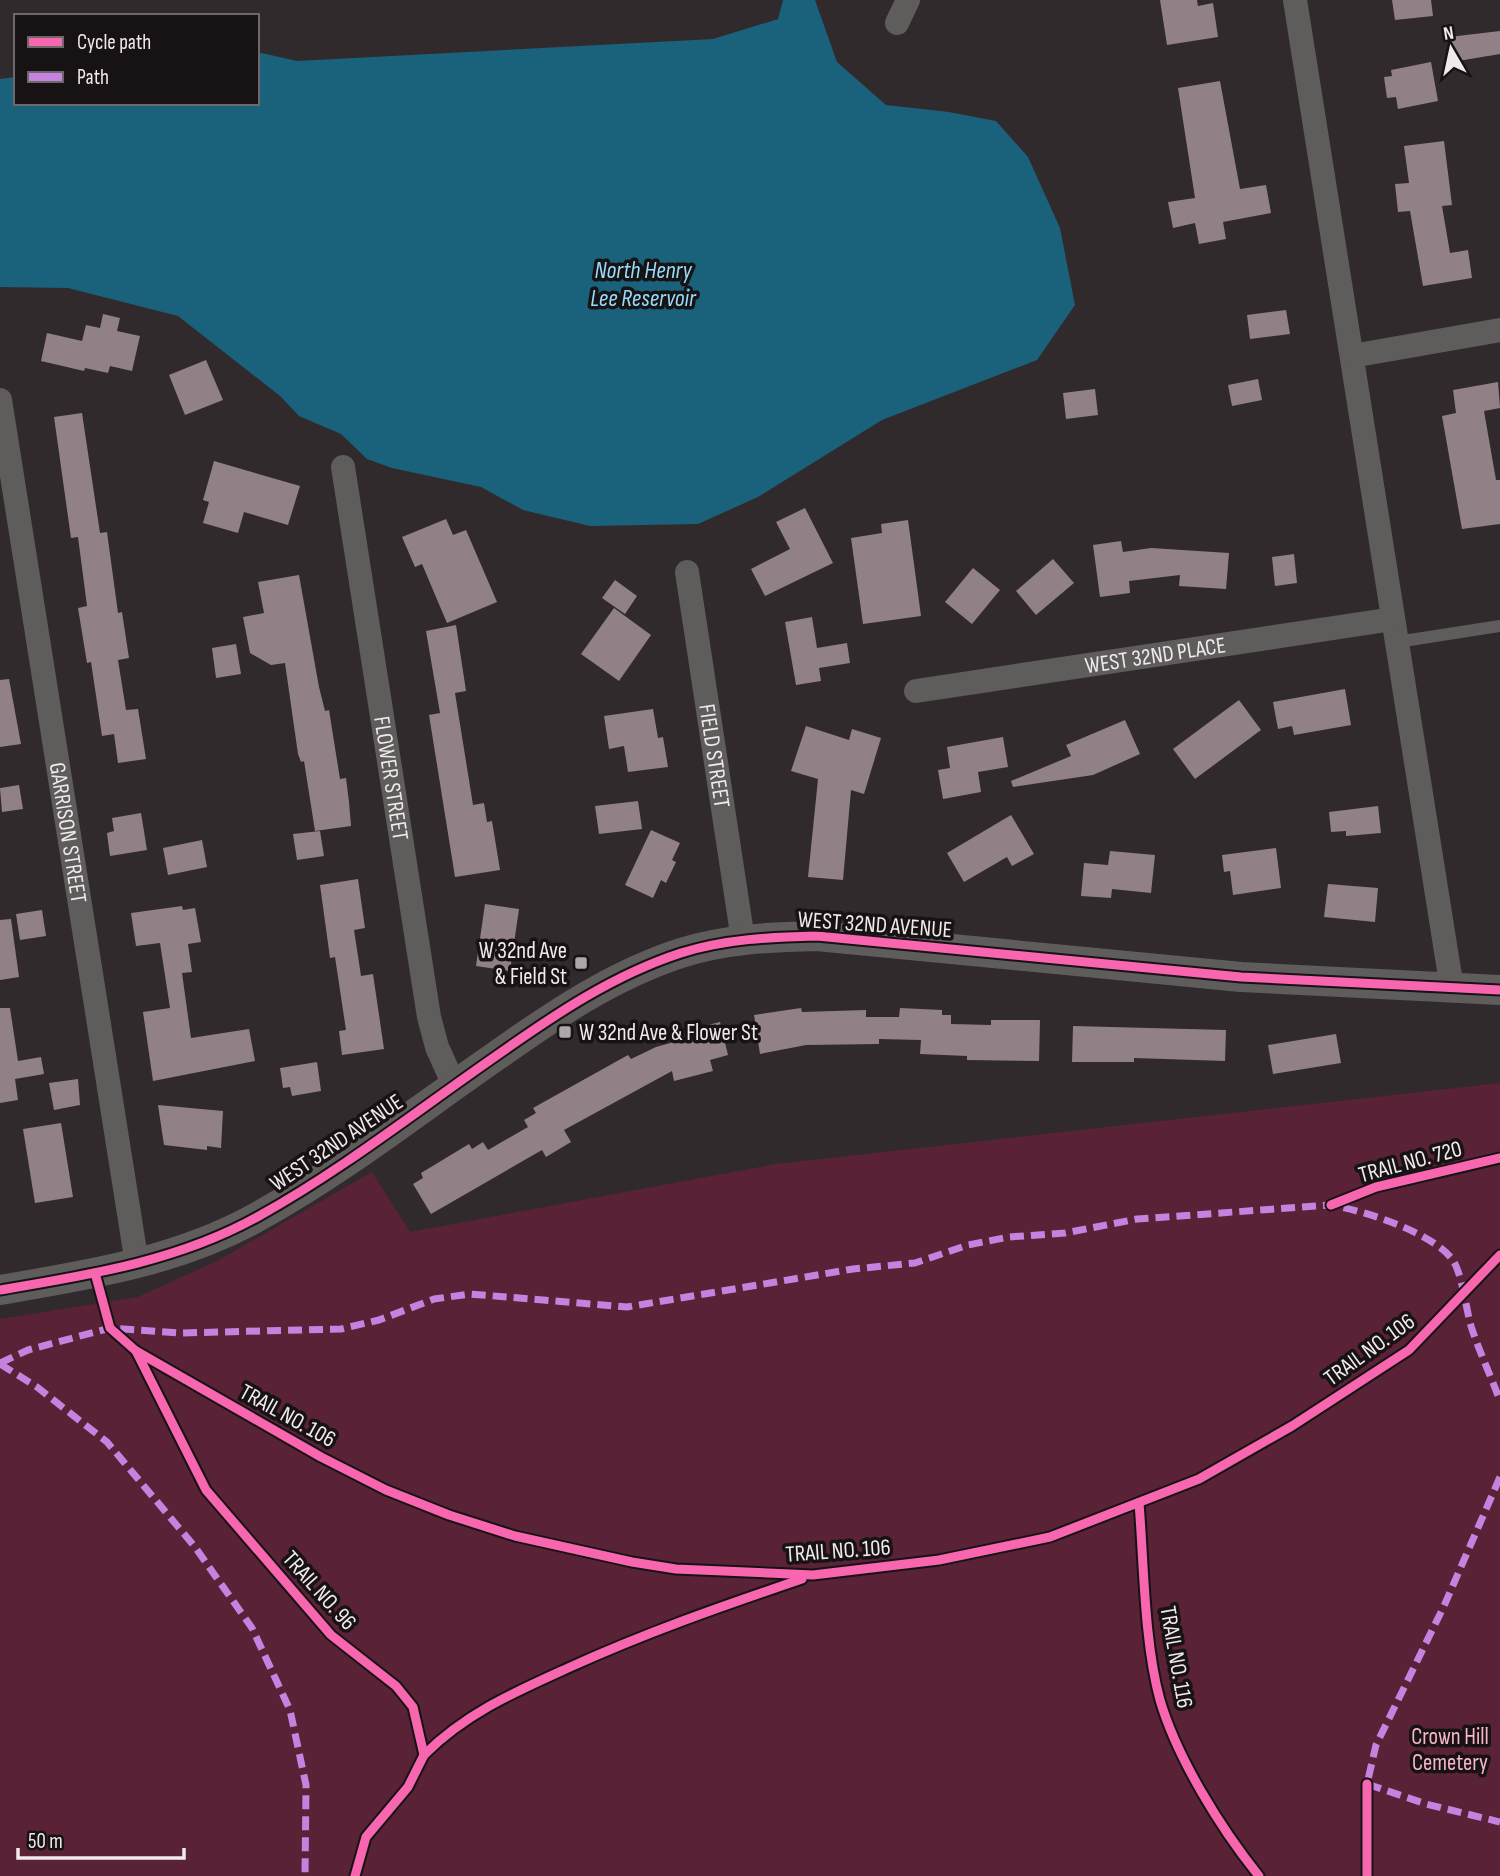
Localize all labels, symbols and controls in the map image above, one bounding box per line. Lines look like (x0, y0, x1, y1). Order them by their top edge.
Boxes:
legend (14, 14, 259, 105)
north arrow (1416, 14, 1486, 84)
text: N (1442, 22, 1455, 46)
text: Cycle path (77, 30, 151, 55)
text: Path (77, 65, 109, 90)
water label: North Henry Lee Reservoir (590, 256, 697, 313)
street label: WEST 32ND PLACE (1083, 631, 1228, 680)
street label: FIELD STREET (692, 702, 736, 810)
street label: FLOWER STREET (367, 714, 414, 842)
street label: GARRISON STREET (43, 760, 93, 905)
street label: WEST 32ND AVENUE (797, 906, 953, 944)
place label: W 32nd Ave & Field St (479, 937, 567, 991)
marker: W 32nd Ave & Field St (573, 955, 589, 971)
place label: W 32nd Ave & Flower St (579, 1019, 758, 1047)
marker: W 32nd Ave & Flower St (557, 1024, 573, 1040)
street label: WEST 32ND AVENUE (265, 1088, 408, 1198)
street label: TRAIL NO. 720 (1355, 1135, 1465, 1189)
street label: TRAIL NO. 106 (1319, 1308, 1420, 1392)
street label: TRAIL NO. 106 (235, 1378, 340, 1454)
street label: TRAIL NO. 106 (785, 1533, 892, 1569)
street label: TRAIL NO. 96 (276, 1545, 362, 1636)
street label: TRAIL NO. 116 (1153, 1604, 1199, 1710)
park label: Crown Hill Cemetery (1411, 1723, 1489, 1777)
scale bar (18, 1816, 184, 1860)
text: 50 m (28, 1829, 63, 1854)

